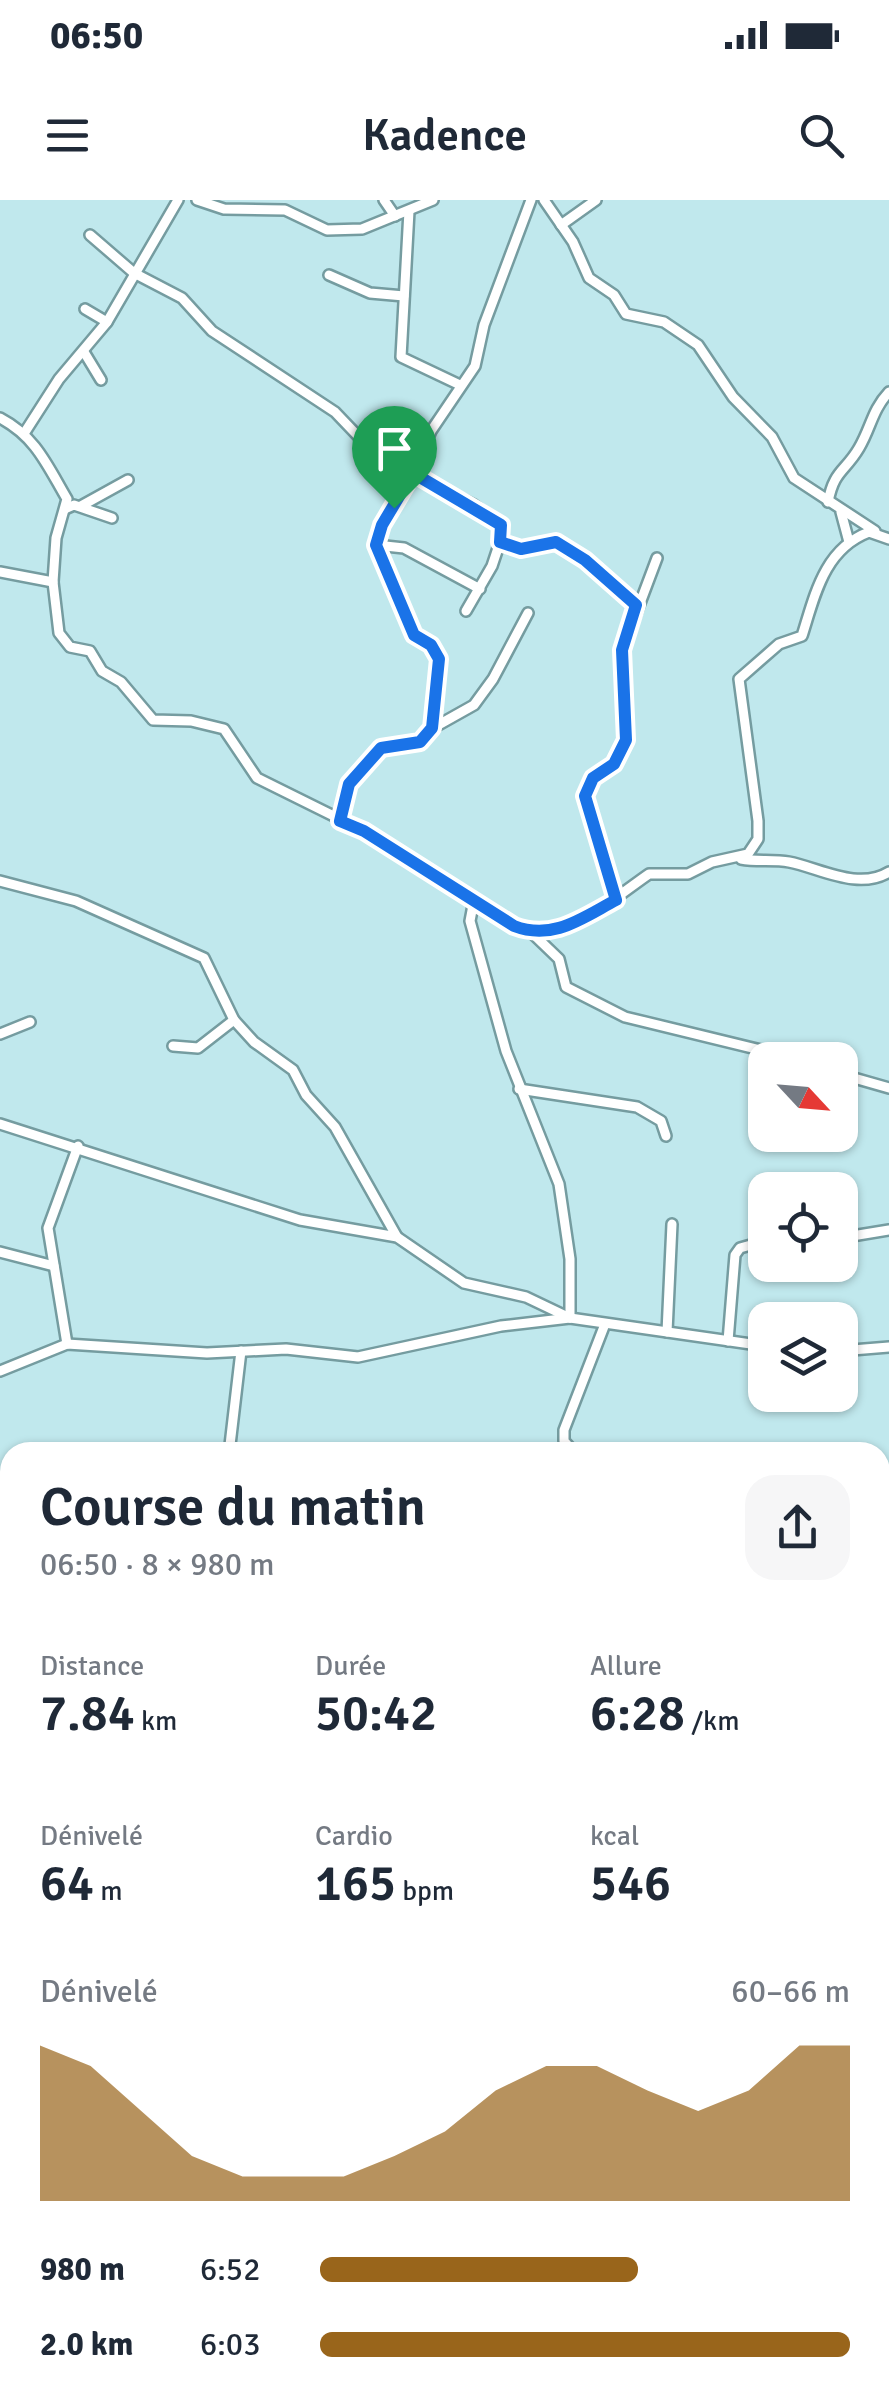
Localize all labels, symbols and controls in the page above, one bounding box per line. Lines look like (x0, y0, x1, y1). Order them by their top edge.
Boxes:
text: 06:50 (50, 12, 143, 59)
icon: menu (40, 108, 95, 163)
text: Kadence (362, 108, 527, 163)
icon: search (794, 108, 849, 163)
pin (352, 406, 437, 509)
icon: arrive (367, 421, 422, 476)
north arrow (748, 1042, 858, 1152)
map controls (748, 1042, 858, 1412)
button: locate (748, 1172, 858, 1282)
button: layers (748, 1302, 858, 1412)
text: Course du matin (40, 1473, 426, 1541)
button: share (745, 1475, 850, 1580)
text: 06:50 · 8 × 980 m (40, 1545, 275, 1584)
text: Distance (40, 1649, 144, 1683)
text: Durée (315, 1649, 386, 1683)
text: Allure (590, 1649, 662, 1683)
text: 7.84 (40, 1683, 135, 1745)
text: 50:42 (315, 1683, 437, 1745)
text: 6:28 (590, 1683, 685, 1745)
text: km (135, 1704, 177, 1738)
text: /km (685, 1704, 739, 1738)
text: Dénivelé (40, 1819, 143, 1853)
text: Cardio (315, 1819, 393, 1853)
text: kcal (590, 1819, 639, 1853)
text: 64 (40, 1853, 94, 1915)
text: 165 (315, 1853, 396, 1915)
text: 546 (590, 1853, 671, 1915)
text: m (94, 1874, 123, 1908)
text: bpm (396, 1874, 454, 1908)
text: Dénivelé (40, 1972, 158, 2011)
text: 60–66 m (731, 1972, 850, 2011)
text: 980 m (40, 2250, 125, 2289)
text: 6:52 (200, 2250, 260, 2289)
text: 2.0 km (40, 2325, 133, 2364)
text: 6:03 (200, 2325, 260, 2364)

